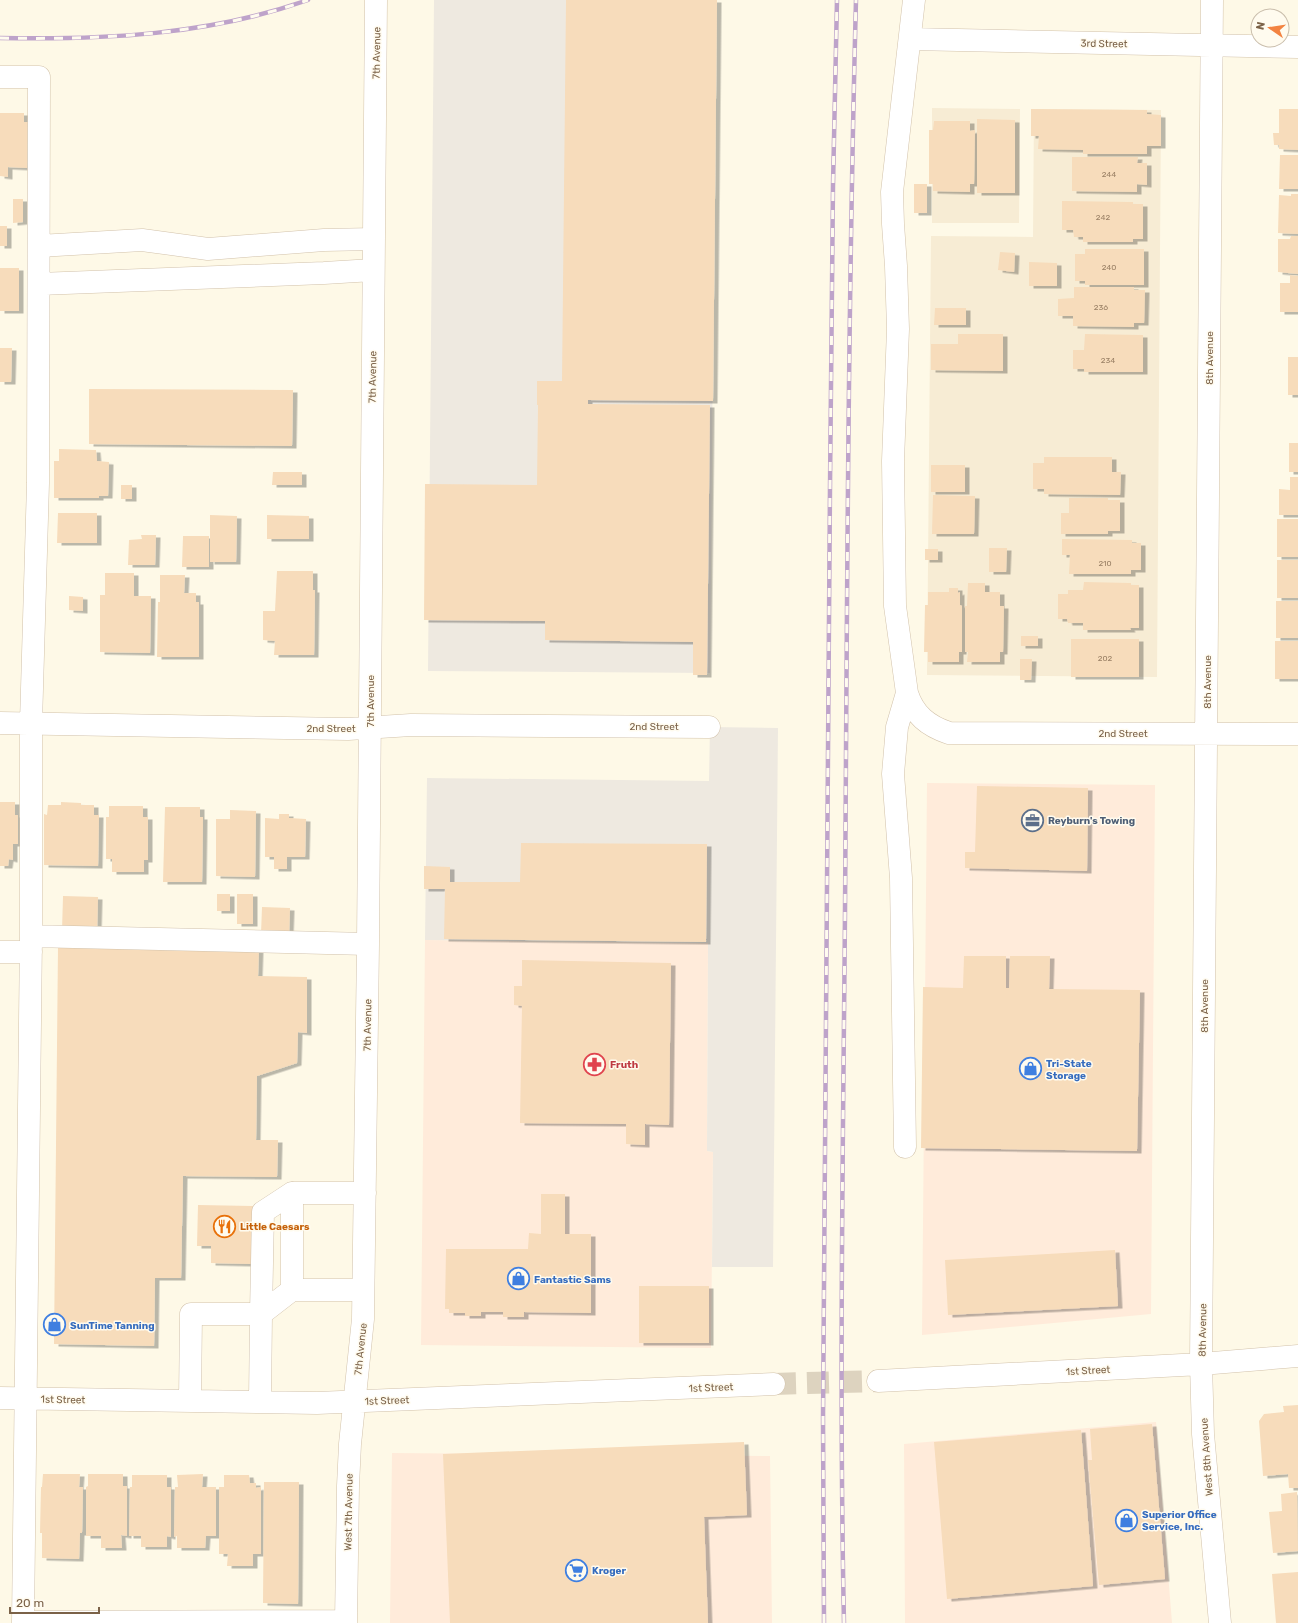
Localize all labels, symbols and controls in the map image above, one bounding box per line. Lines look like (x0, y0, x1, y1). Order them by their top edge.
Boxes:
north arrow (1250, 8, 1290, 48)
text: N (1254, 20, 1268, 31)
street label: 7th Avenue (371, 26, 383, 79)
street label: 3rd Street (1080, 38, 1128, 50)
house number: 244 (1102, 170, 1116, 179)
house number: 242 (1096, 213, 1110, 222)
house number: 240 (1102, 263, 1116, 272)
house number: 236 (1094, 303, 1108, 312)
street label: 8th Avenue (1204, 331, 1216, 385)
street label: 7th Avenue (367, 350, 379, 403)
house number: 234 (1101, 356, 1115, 365)
house number: 210 (1098, 559, 1112, 568)
house number: 202 (1098, 654, 1113, 663)
street label: 8th Avenue (1202, 655, 1214, 709)
street label: 7th Avenue (365, 674, 377, 727)
street label: 2nd Street (629, 721, 679, 733)
street label: 2nd Street (306, 723, 356, 735)
street label: 2nd Street (1098, 728, 1148, 740)
office icon: Reyburn's Towing (1019, 807, 1045, 833)
place label: Reyburn's Towing (1048, 815, 1135, 827)
street label: 8th Avenue (1199, 979, 1211, 1033)
street label: 7th Avenue (362, 998, 374, 1051)
pharmacy icon: Fruth (582, 1051, 608, 1077)
shop icon: Tri-State Storage (1017, 1056, 1043, 1082)
place label: Tri-State Storage (1046, 1058, 1092, 1082)
place label: Fruth (610, 1059, 638, 1071)
restaurant icon: Little Caesars (212, 1213, 238, 1239)
place label: Little Caesars (240, 1221, 310, 1233)
shop icon: Fantastic Sams (505, 1266, 531, 1292)
place label: Fantastic Sams (534, 1274, 612, 1286)
street label: 8th Avenue (1197, 1303, 1209, 1357)
shop icon: SunTime Tanning (41, 1312, 67, 1338)
place label: SunTime Tanning (70, 1320, 155, 1332)
street label: 7th Avenue (352, 1322, 370, 1376)
street label: 1st Street (1065, 1364, 1111, 1378)
street label: 1st Street (689, 1381, 734, 1395)
street label: 1st Street (41, 1394, 85, 1406)
street label: 1st Street (365, 1394, 410, 1408)
street label: West 8th Avenue (1198, 1417, 1216, 1496)
street label: West 7th Avenue (342, 1473, 356, 1551)
shop icon: Superior Office Service, Inc. (1114, 1507, 1140, 1533)
place label: Superior Office Service, Inc. (1142, 1509, 1217, 1533)
supermarket icon: Kroger (564, 1557, 590, 1583)
place label: Kroger (592, 1565, 627, 1577)
scale bar (10, 1589, 99, 1615)
text: 20 m (16, 1596, 44, 1610)

